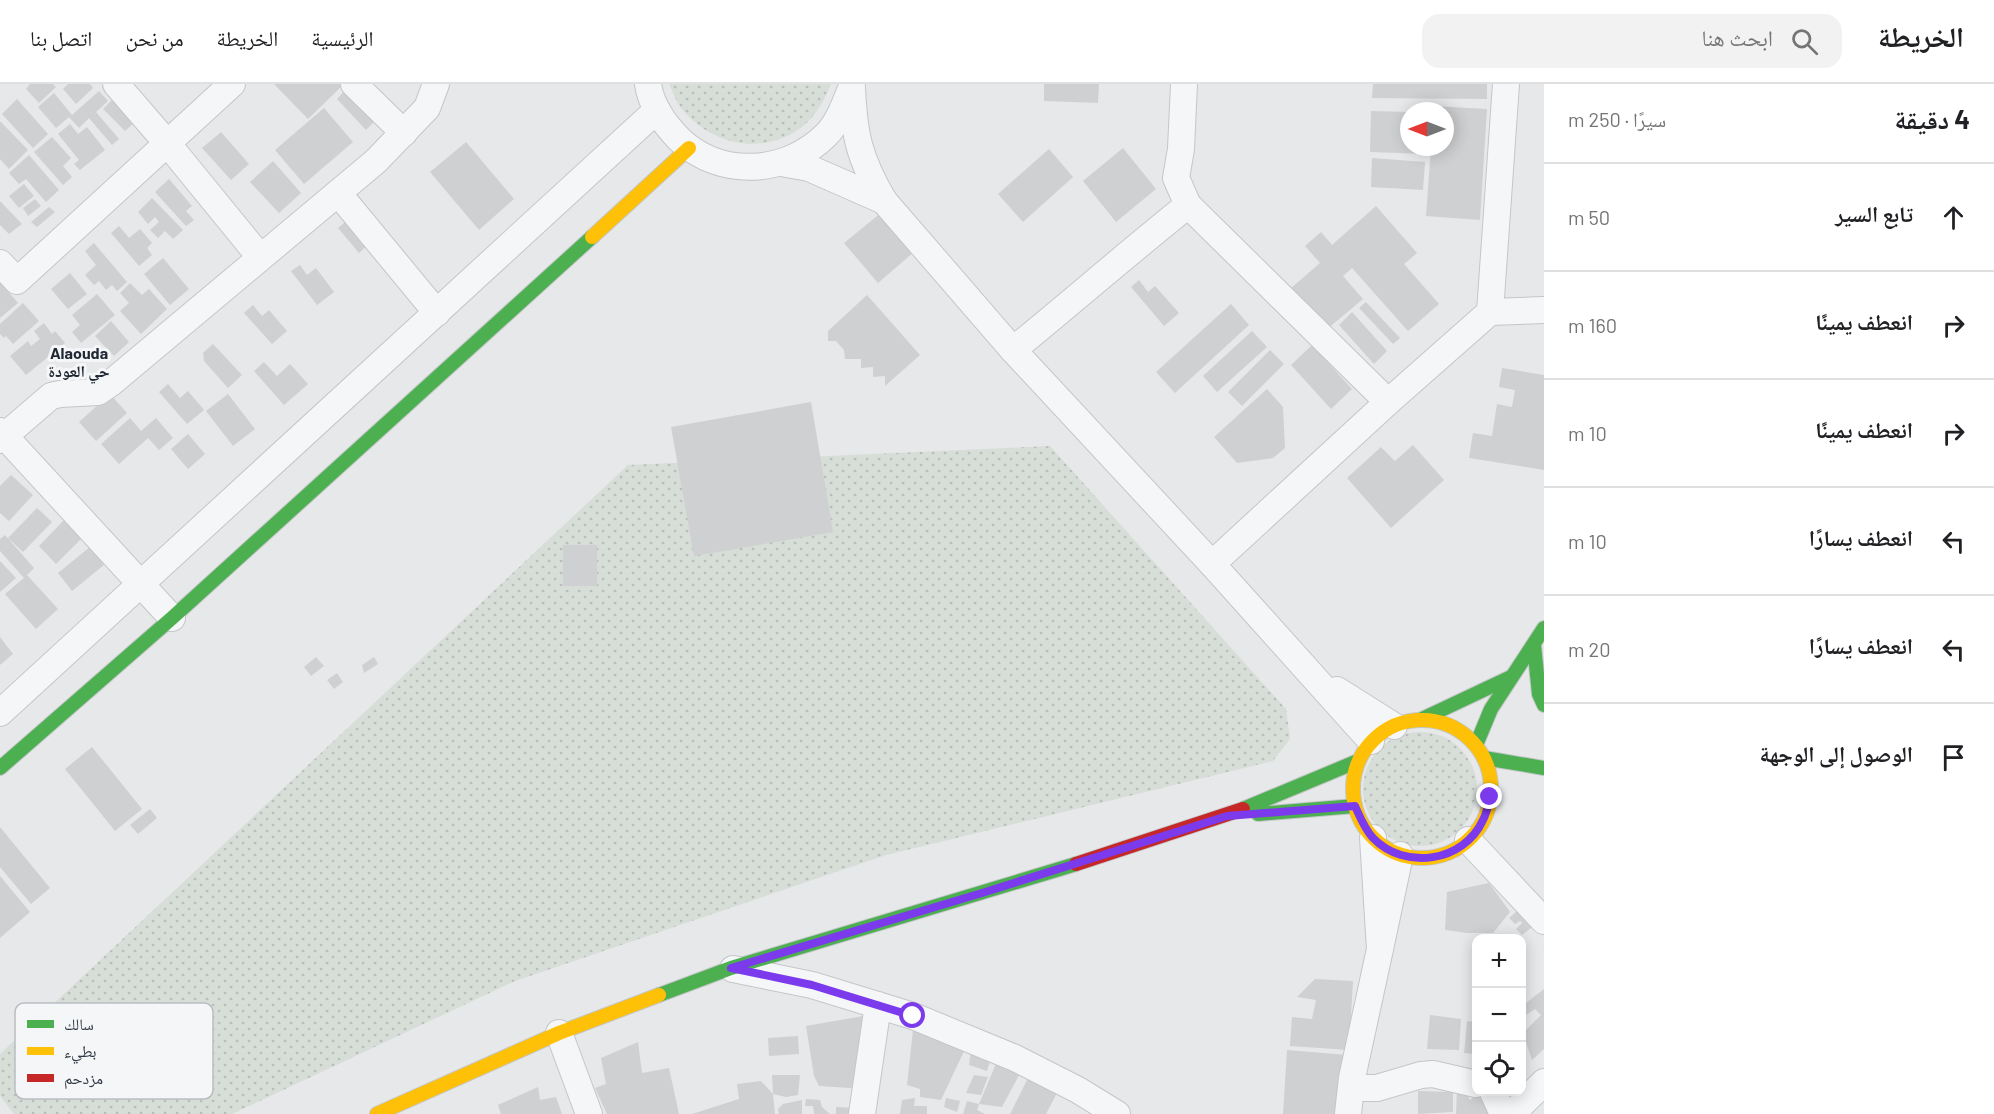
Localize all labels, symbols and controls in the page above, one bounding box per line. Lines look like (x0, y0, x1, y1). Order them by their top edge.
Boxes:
search box (1422, 14, 1842, 68)
text: الخريطة (1878, 19, 1964, 53)
text: ابحث هنا (1702, 24, 1773, 50)
text: اتصل بنا (30, 25, 92, 50)
text: من نحن (125, 25, 183, 50)
text: الخريطة (216, 25, 278, 50)
text: الرئيسية (311, 25, 374, 50)
icon: search (1788, 25, 1821, 58)
north arrow (1400, 102, 1454, 156)
text: 4 دقيقة (1894, 103, 1970, 134)
text: سيرًا · 250 m (1568, 107, 1666, 131)
text: تابع السير (1835, 200, 1913, 226)
icon: ahead (1937, 201, 1970, 234)
text: 50 m (1568, 205, 1610, 229)
text: انعطف يمينًا (1815, 308, 1913, 334)
icon: right (1937, 309, 1970, 342)
text: 160 m (1568, 313, 1617, 337)
district label: Alaouda حي العودة (48, 343, 110, 383)
text: انعطف يمينًا (1815, 416, 1913, 442)
icon: right (1937, 417, 1970, 450)
text: 10 m (1568, 421, 1607, 445)
text: انعطف يسارًا (1809, 524, 1913, 550)
icon: left (1937, 525, 1970, 558)
text: 10 m (1568, 529, 1607, 553)
text: انعطف يسارًا (1809, 632, 1913, 658)
icon: left (1937, 633, 1970, 666)
text: 20 m (1568, 637, 1611, 661)
text: الوصول إلى الوجهة (1760, 740, 1913, 766)
icon: arrive (1937, 741, 1970, 774)
route end (1476, 783, 1502, 809)
map controls (1472, 934, 1526, 1096)
button: + (1472, 934, 1526, 988)
button: − (1472, 988, 1526, 1042)
route start (899, 1002, 925, 1028)
legend (15, 1003, 213, 1099)
text: سالك (64, 1014, 94, 1033)
text: بطيء (64, 1041, 96, 1064)
button: locate (1472, 1042, 1526, 1096)
text: مزدحم (64, 1068, 103, 1089)

